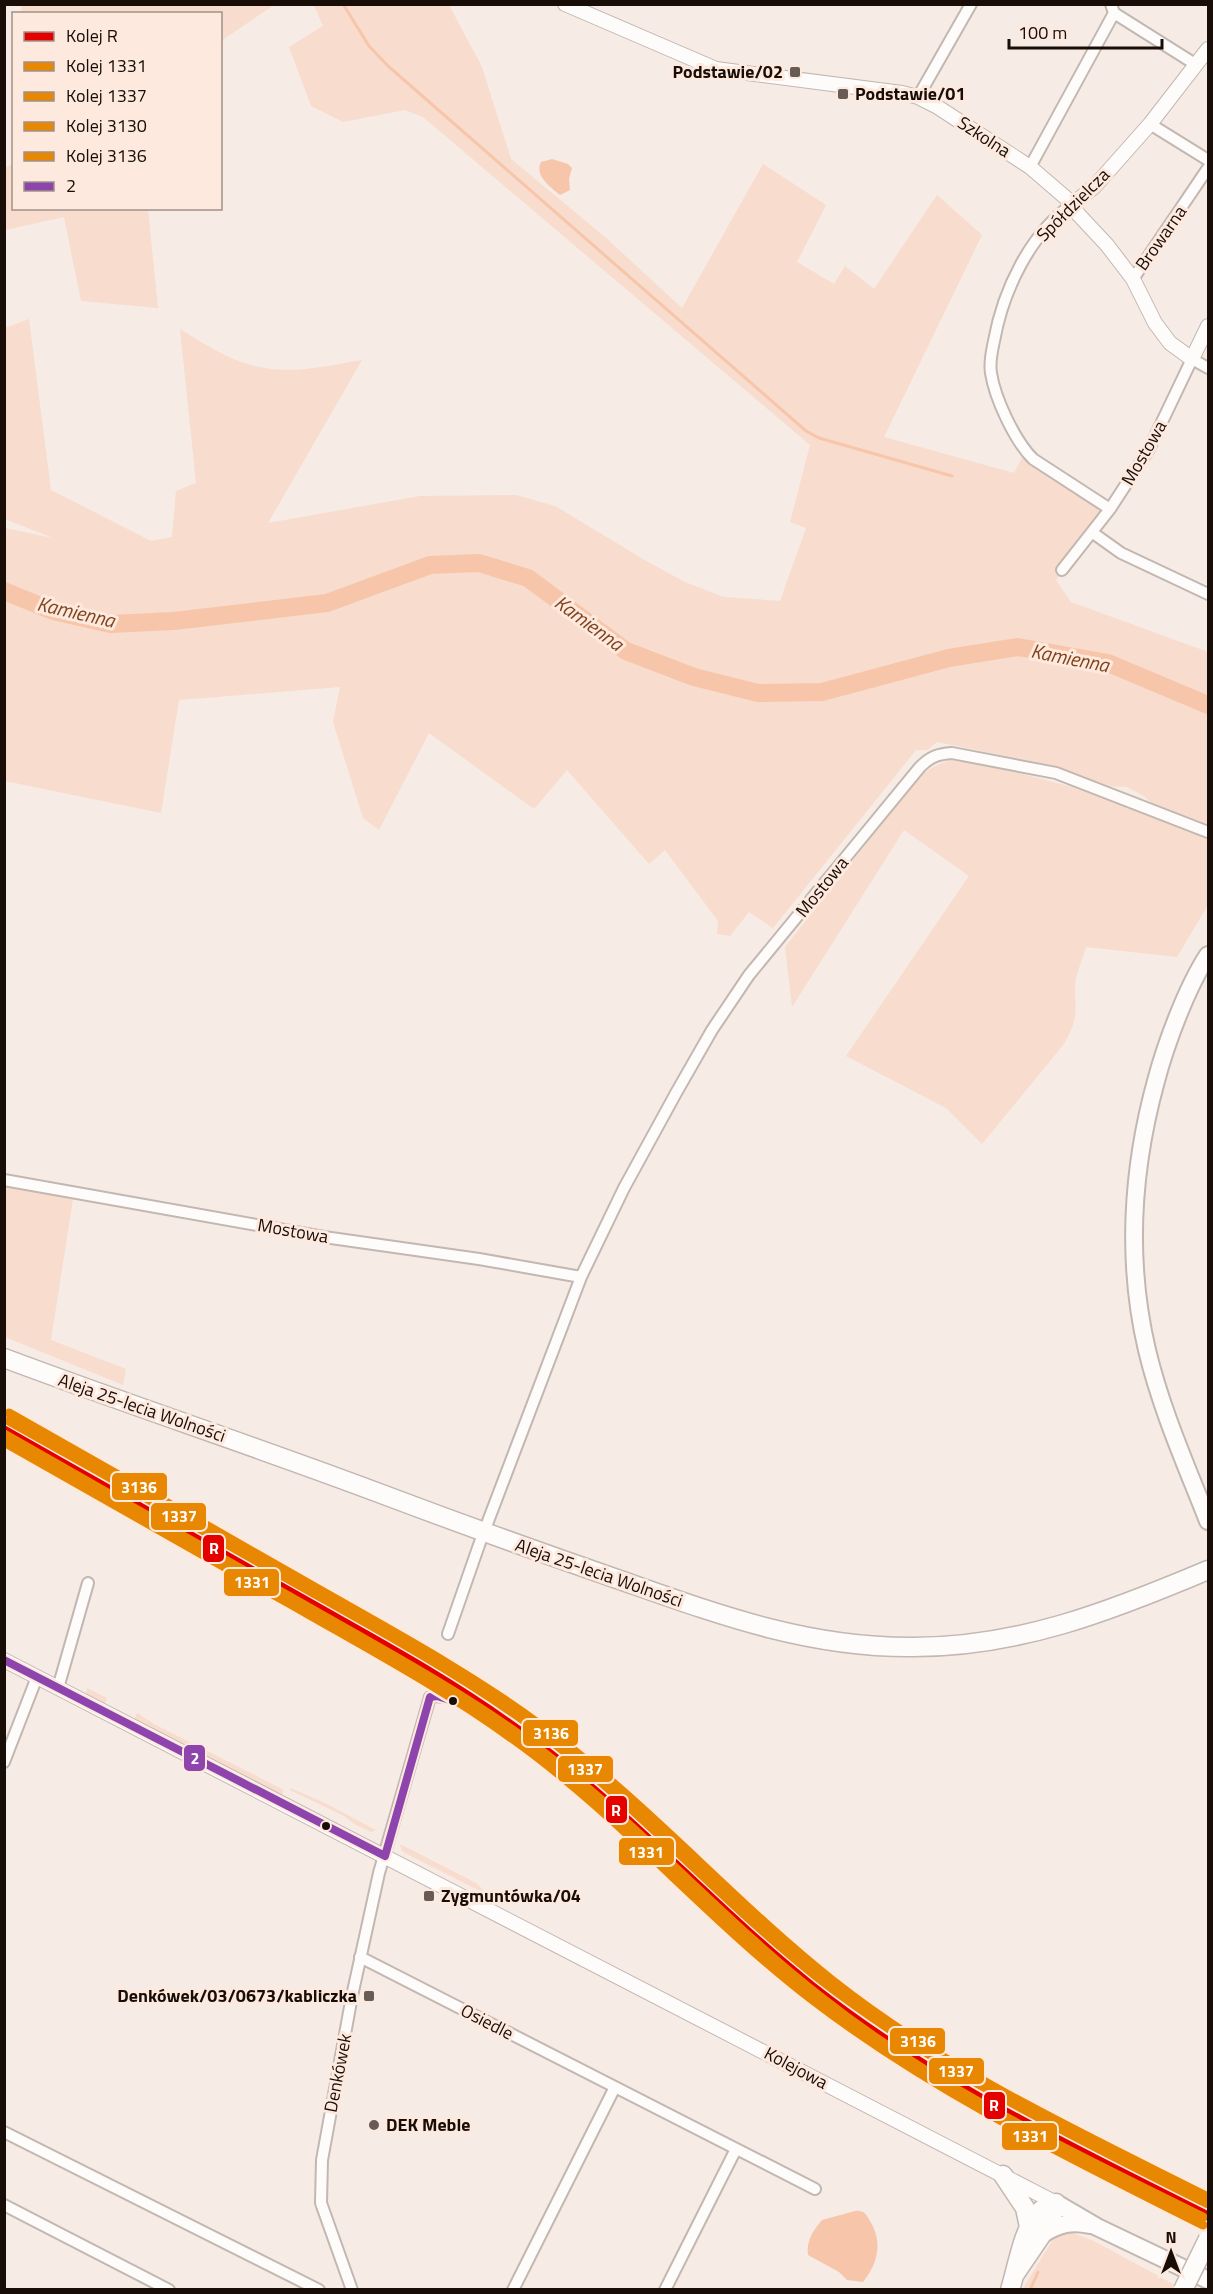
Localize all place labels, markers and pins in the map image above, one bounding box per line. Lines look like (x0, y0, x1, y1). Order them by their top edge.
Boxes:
place label: Podstawie/02 (672, 58, 783, 85)
marker: Podstawie/02 (788, 65, 802, 79)
place label: Podstawie/01 (855, 80, 966, 107)
marker: Podstawie/01 (836, 87, 850, 101)
unlabelled marker (447, 1695, 459, 1707)
unlabelled marker (320, 1820, 332, 1832)
place label: Zygmuntówka/04 (441, 1882, 581, 1909)
marker: Zygmuntówka/04 (422, 1889, 436, 1903)
place label: Denkówek/03/0673/kabliczka (117, 1982, 357, 2009)
marker: Denkówek/03/0673/kabliczka (362, 1989, 376, 2003)
place label: DEK Meble (386, 2111, 470, 2138)
marker: DEK Meble (367, 2118, 381, 2132)

